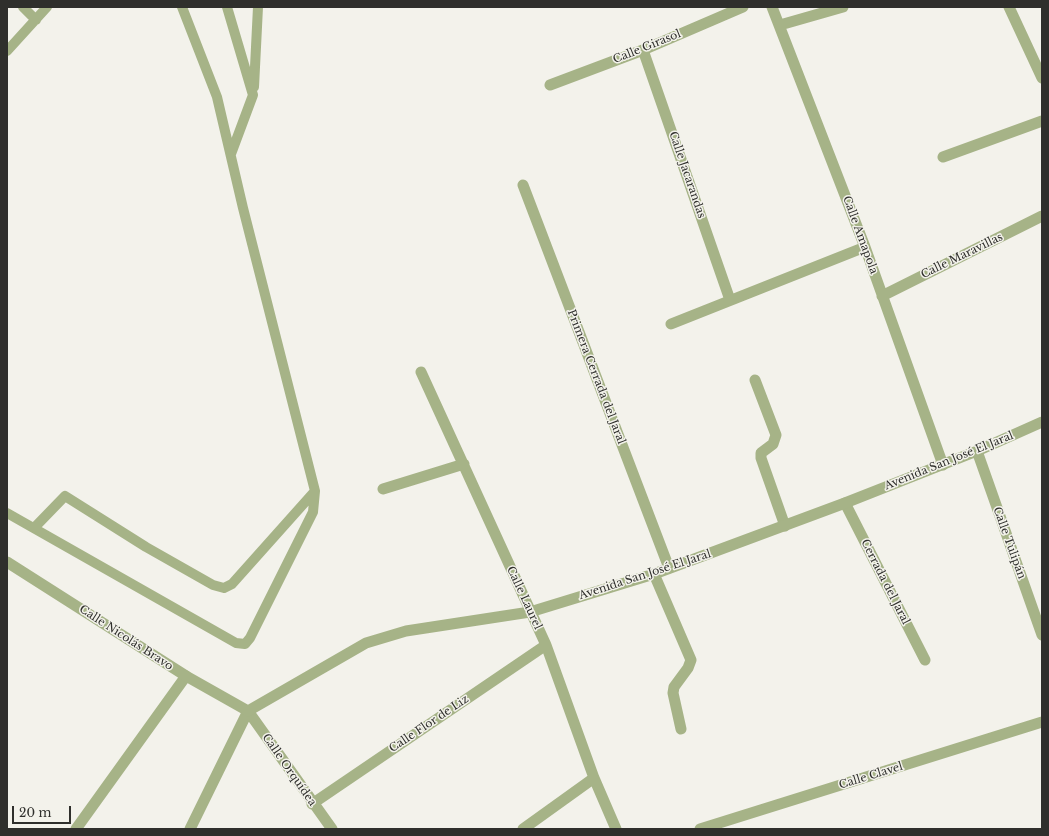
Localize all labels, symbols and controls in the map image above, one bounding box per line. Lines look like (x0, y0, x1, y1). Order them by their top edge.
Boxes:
street label: Calle Girasol (611, 27, 683, 67)
street label: Calle Jacarandas (666, 130, 708, 220)
street label: Calle Amapola (840, 194, 880, 276)
street label: Calle Maravillas (919, 230, 1005, 282)
street label: Primera Cerrada del Jaral (564, 308, 628, 446)
street label: Avenida San José El Jaral (883, 429, 1015, 493)
street label: Calle Tulipán (990, 505, 1028, 581)
street label: Cerrada del Jaral (858, 537, 912, 627)
street label: Avenida San José El Jaral (577, 547, 713, 603)
street label: Calle Laurel (504, 564, 544, 632)
street label: Calle Nicolás Bravo (77, 603, 175, 673)
street label: Calle Flor de Liz (387, 693, 471, 755)
street label: Calle Orquídea (259, 731, 319, 809)
street label: Calle Clavel (837, 760, 905, 792)
scale bar (14, 798, 73, 824)
text: 20 m (19, 805, 51, 820)

